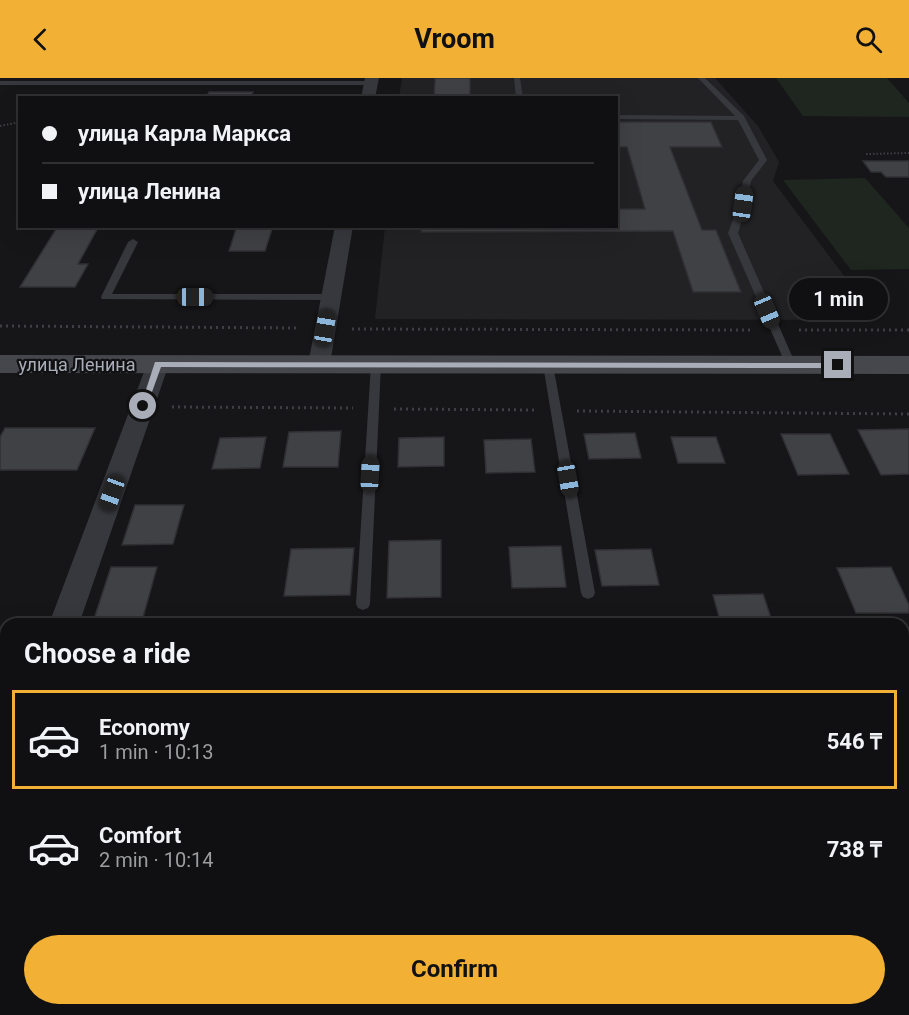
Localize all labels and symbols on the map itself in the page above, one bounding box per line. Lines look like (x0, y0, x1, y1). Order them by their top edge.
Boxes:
car (732, 185, 754, 223)
callout: 1 min (788, 278, 888, 320)
car (177, 288, 213, 306)
car (752, 291, 782, 331)
car (313, 309, 337, 347)
route end (824, 351, 851, 378)
street label: улица Ленина (18, 354, 136, 375)
route start (129, 392, 156, 419)
car (360, 456, 380, 492)
car (556, 460, 580, 498)
car (97, 473, 127, 513)

